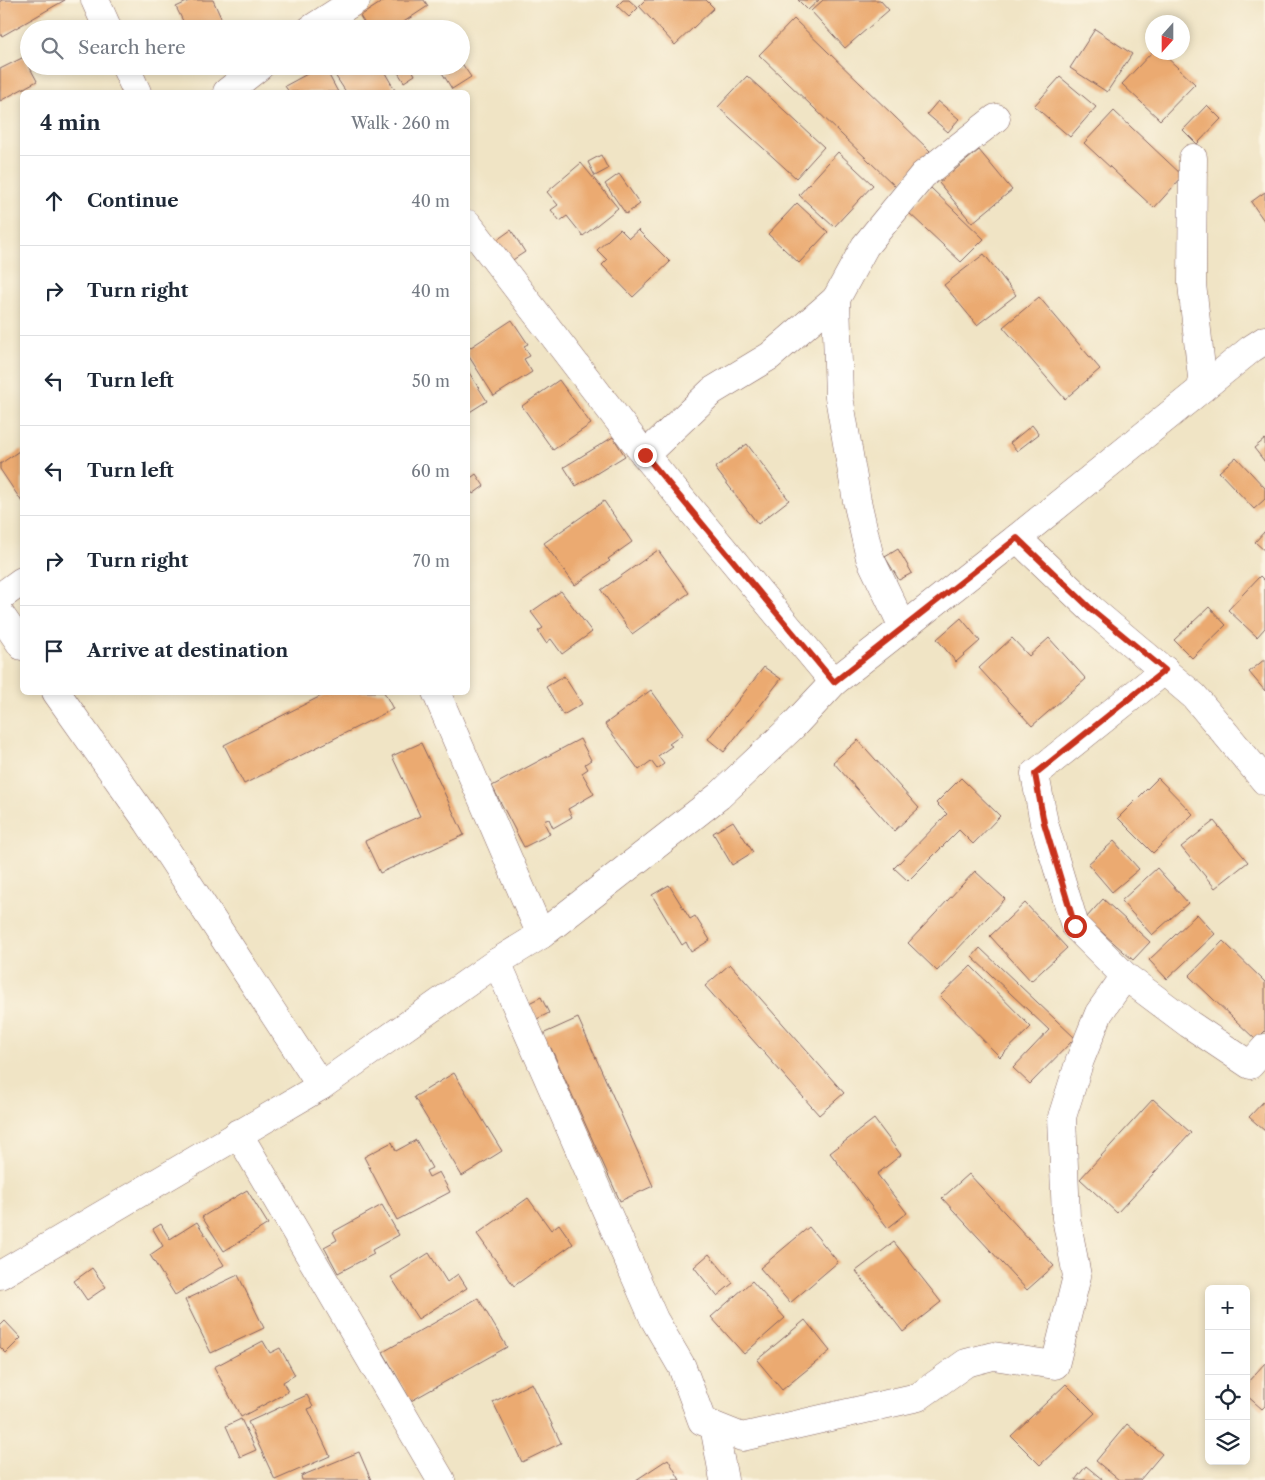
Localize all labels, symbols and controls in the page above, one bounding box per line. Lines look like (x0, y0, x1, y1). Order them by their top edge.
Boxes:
north arrow (1145, 15, 1190, 60)
search box (20, 20, 470, 75)
icon: search (38, 34, 66, 62)
text: Search here (78, 36, 186, 59)
text: 4 min (40, 110, 101, 135)
text: Walk · 260 m (351, 113, 450, 133)
icon: ahead (40, 187, 68, 215)
text: Continue (87, 189, 179, 212)
text: 40 m (411, 191, 450, 211)
icon: right (40, 277, 68, 305)
text: Turn right (87, 279, 188, 302)
text: 40 m (411, 281, 450, 301)
icon: left (40, 367, 68, 395)
text: Turn left (87, 369, 174, 392)
text: 50 m (412, 371, 450, 391)
route end (634, 444, 657, 467)
icon: left (40, 457, 68, 485)
text: Turn left (87, 459, 174, 482)
text: 60 m (411, 461, 450, 481)
icon: right (40, 547, 68, 575)
text: Turn right (87, 549, 188, 572)
text: 70 m (413, 551, 450, 571)
icon: arrive (40, 637, 68, 665)
text: Arrive at destination (87, 639, 288, 662)
route start (1064, 915, 1087, 938)
map controls (1205, 1285, 1250, 1465)
button: + (1205, 1285, 1250, 1330)
button: − (1205, 1330, 1250, 1375)
button: locate (1205, 1375, 1250, 1420)
button: layers (1205, 1420, 1250, 1465)

